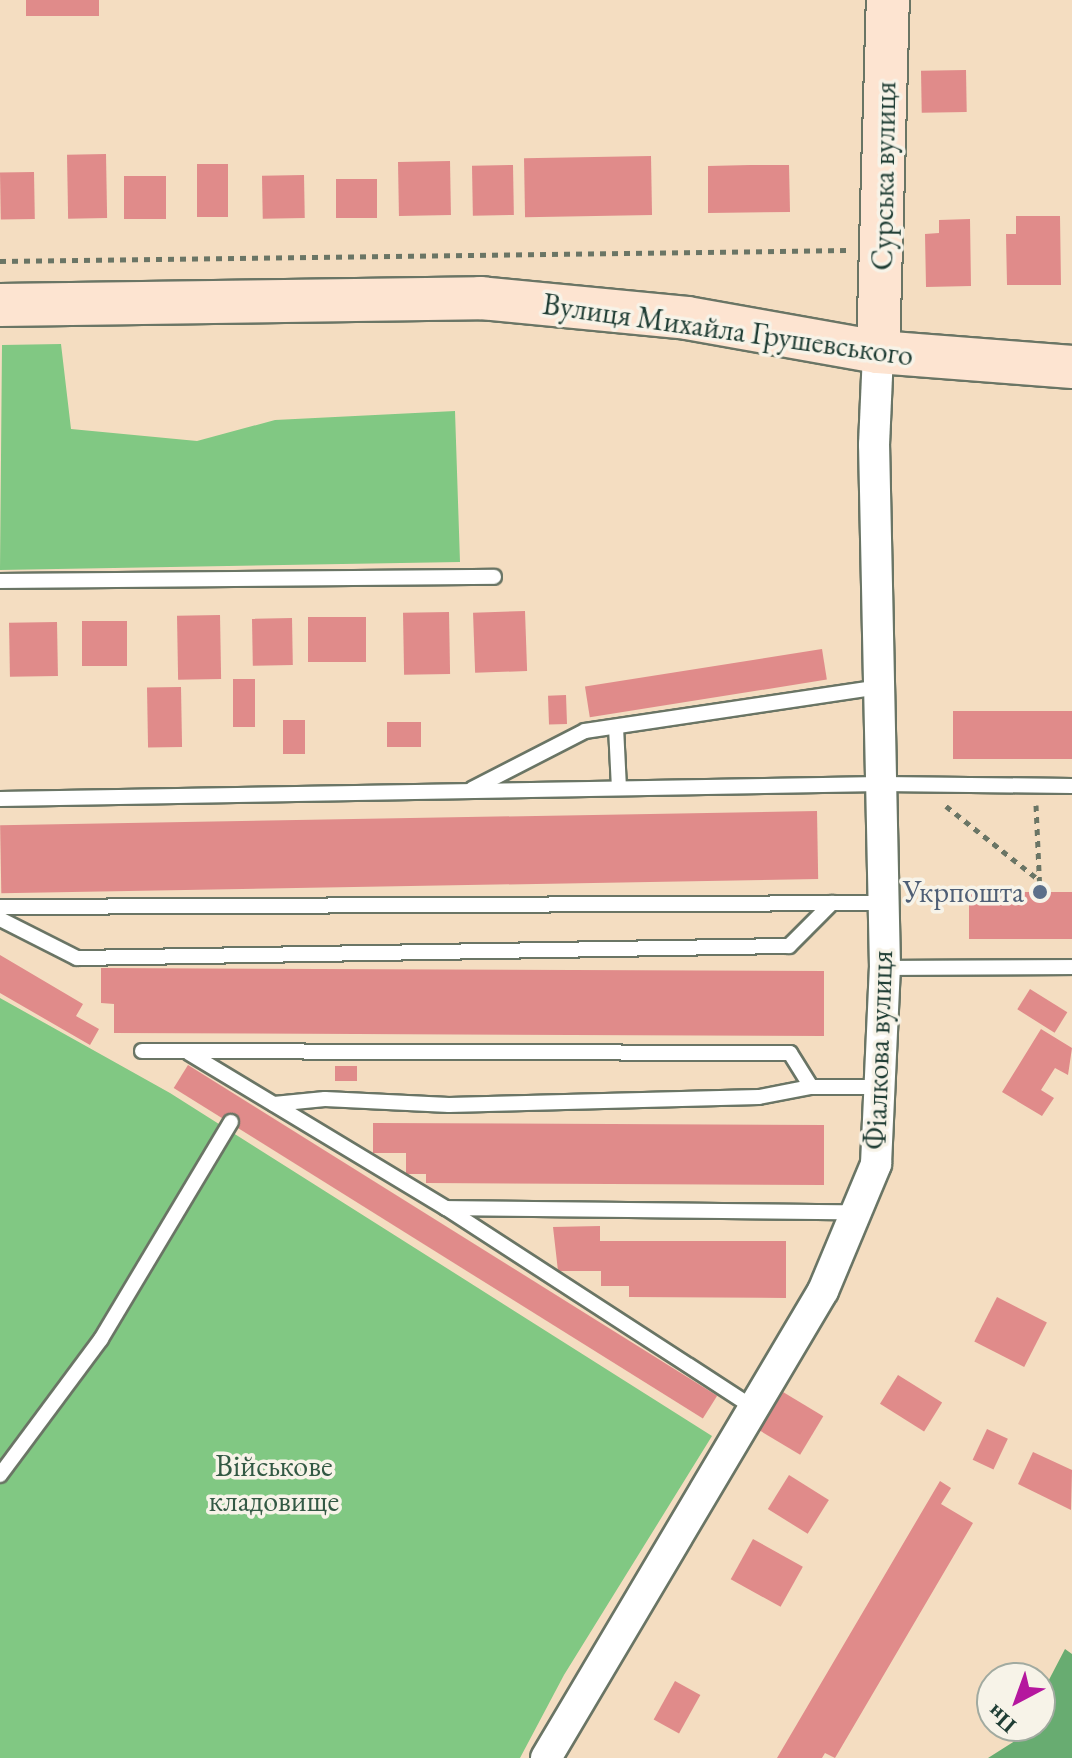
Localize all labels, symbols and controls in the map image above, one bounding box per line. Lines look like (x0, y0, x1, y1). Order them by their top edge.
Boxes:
street label: Сурська вулиця (864, 81, 904, 271)
street label: Вулиця Михайла Грушевського (540, 286, 916, 374)
place label: Укрпошта (903, 874, 1024, 910)
marker: Укрпошта (1031, 883, 1049, 901)
street label: Фіалкова вулиця (858, 950, 900, 1150)
park label: Військове кладовище (209, 1448, 339, 1518)
north arrow (976, 1662, 1056, 1742)
text: Пн (980, 1698, 1022, 1740)

